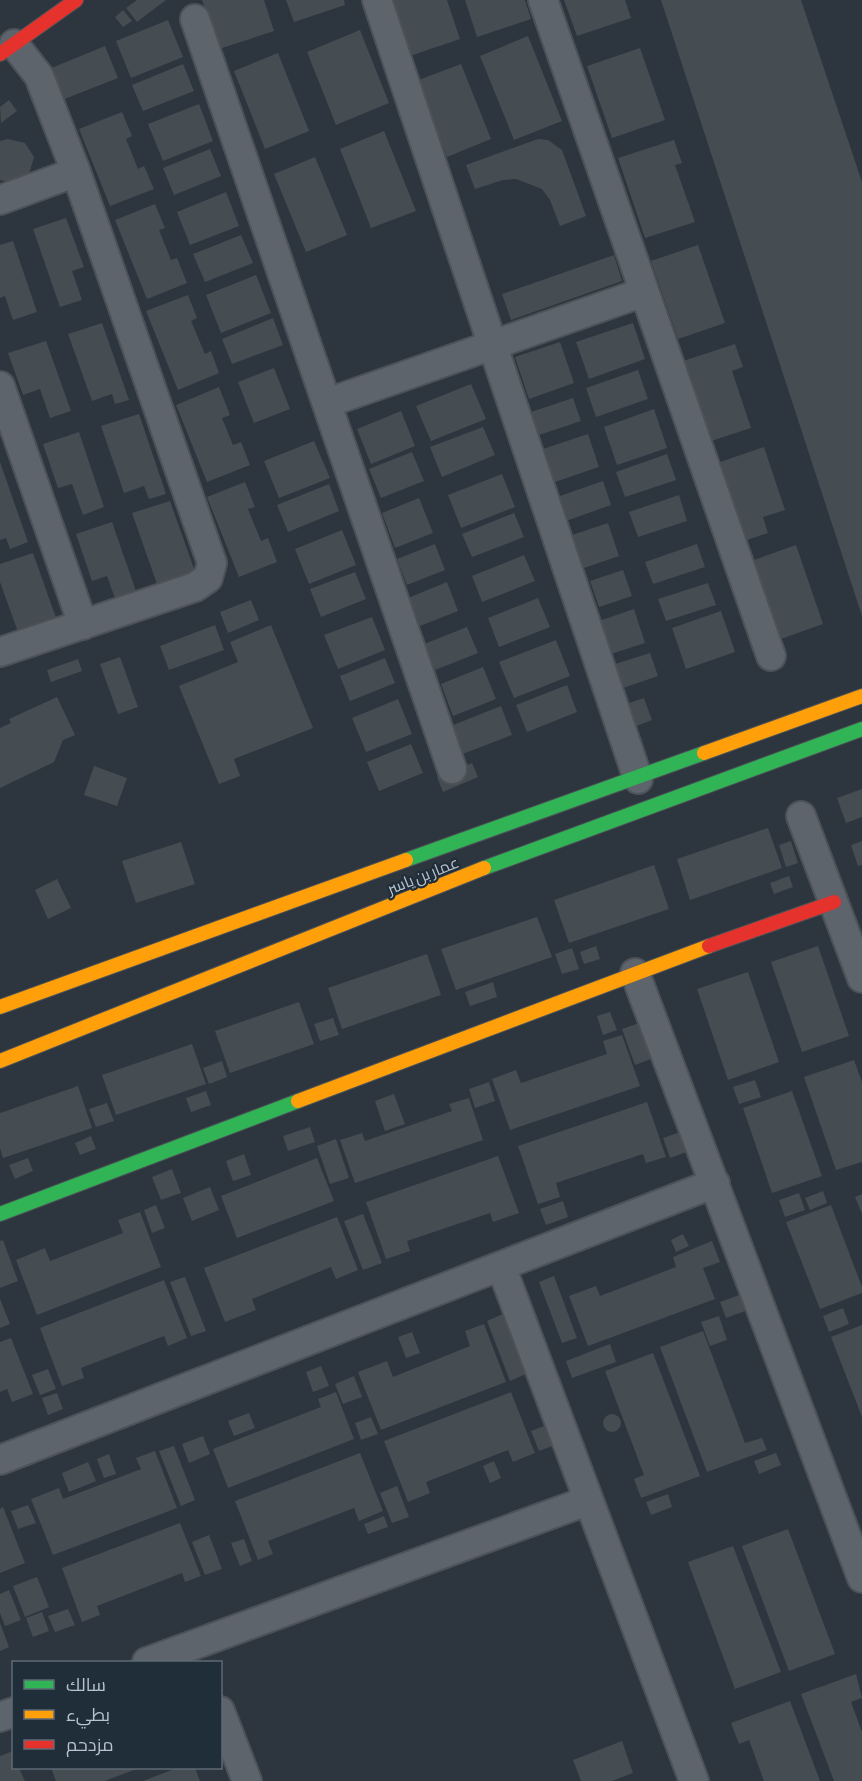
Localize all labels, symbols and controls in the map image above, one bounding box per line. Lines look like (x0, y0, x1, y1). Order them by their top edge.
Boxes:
street label: عمار بن ياسر (384, 852, 462, 900)
legend (12, 1661, 222, 1769)
text: سالك (66, 1674, 106, 1695)
text: بطيء (66, 1704, 110, 1729)
text: مزدحم (66, 1734, 114, 1757)

